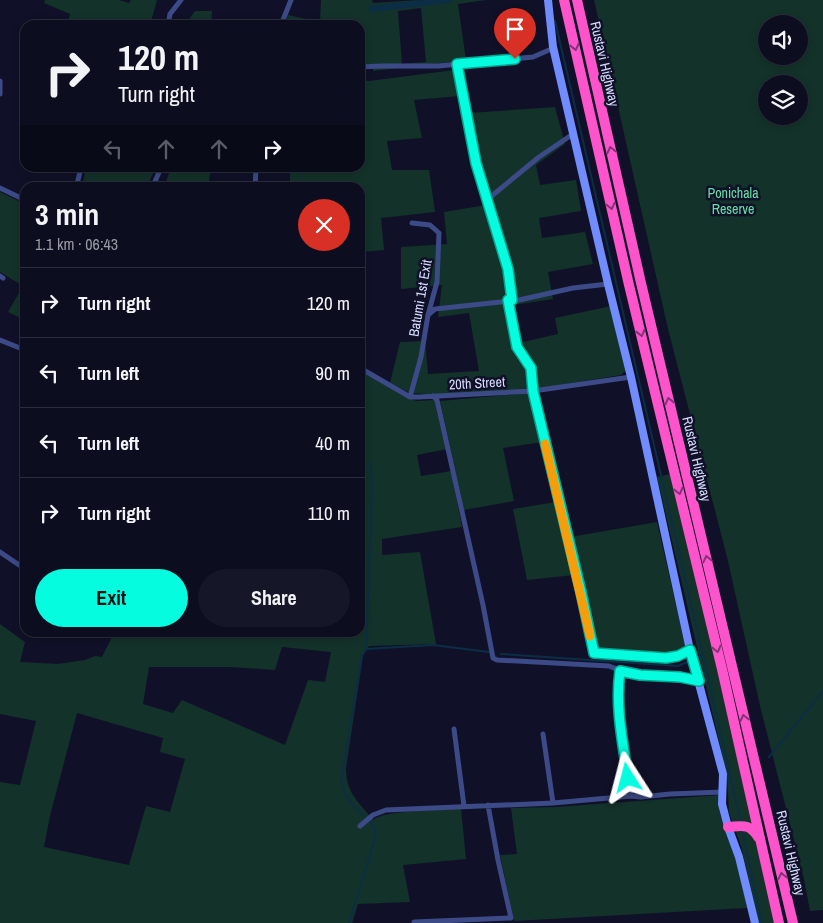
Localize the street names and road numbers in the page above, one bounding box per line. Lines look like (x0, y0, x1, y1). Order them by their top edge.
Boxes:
street label: Rustavi Highway (586, 20, 624, 109)
street label: Batumi 1st Exit (404, 258, 436, 338)
street label: 20th Street (448, 373, 506, 393)
street label: Rustavi Highway (678, 415, 716, 504)
street label: Rustavi Highway (772, 809, 810, 898)

